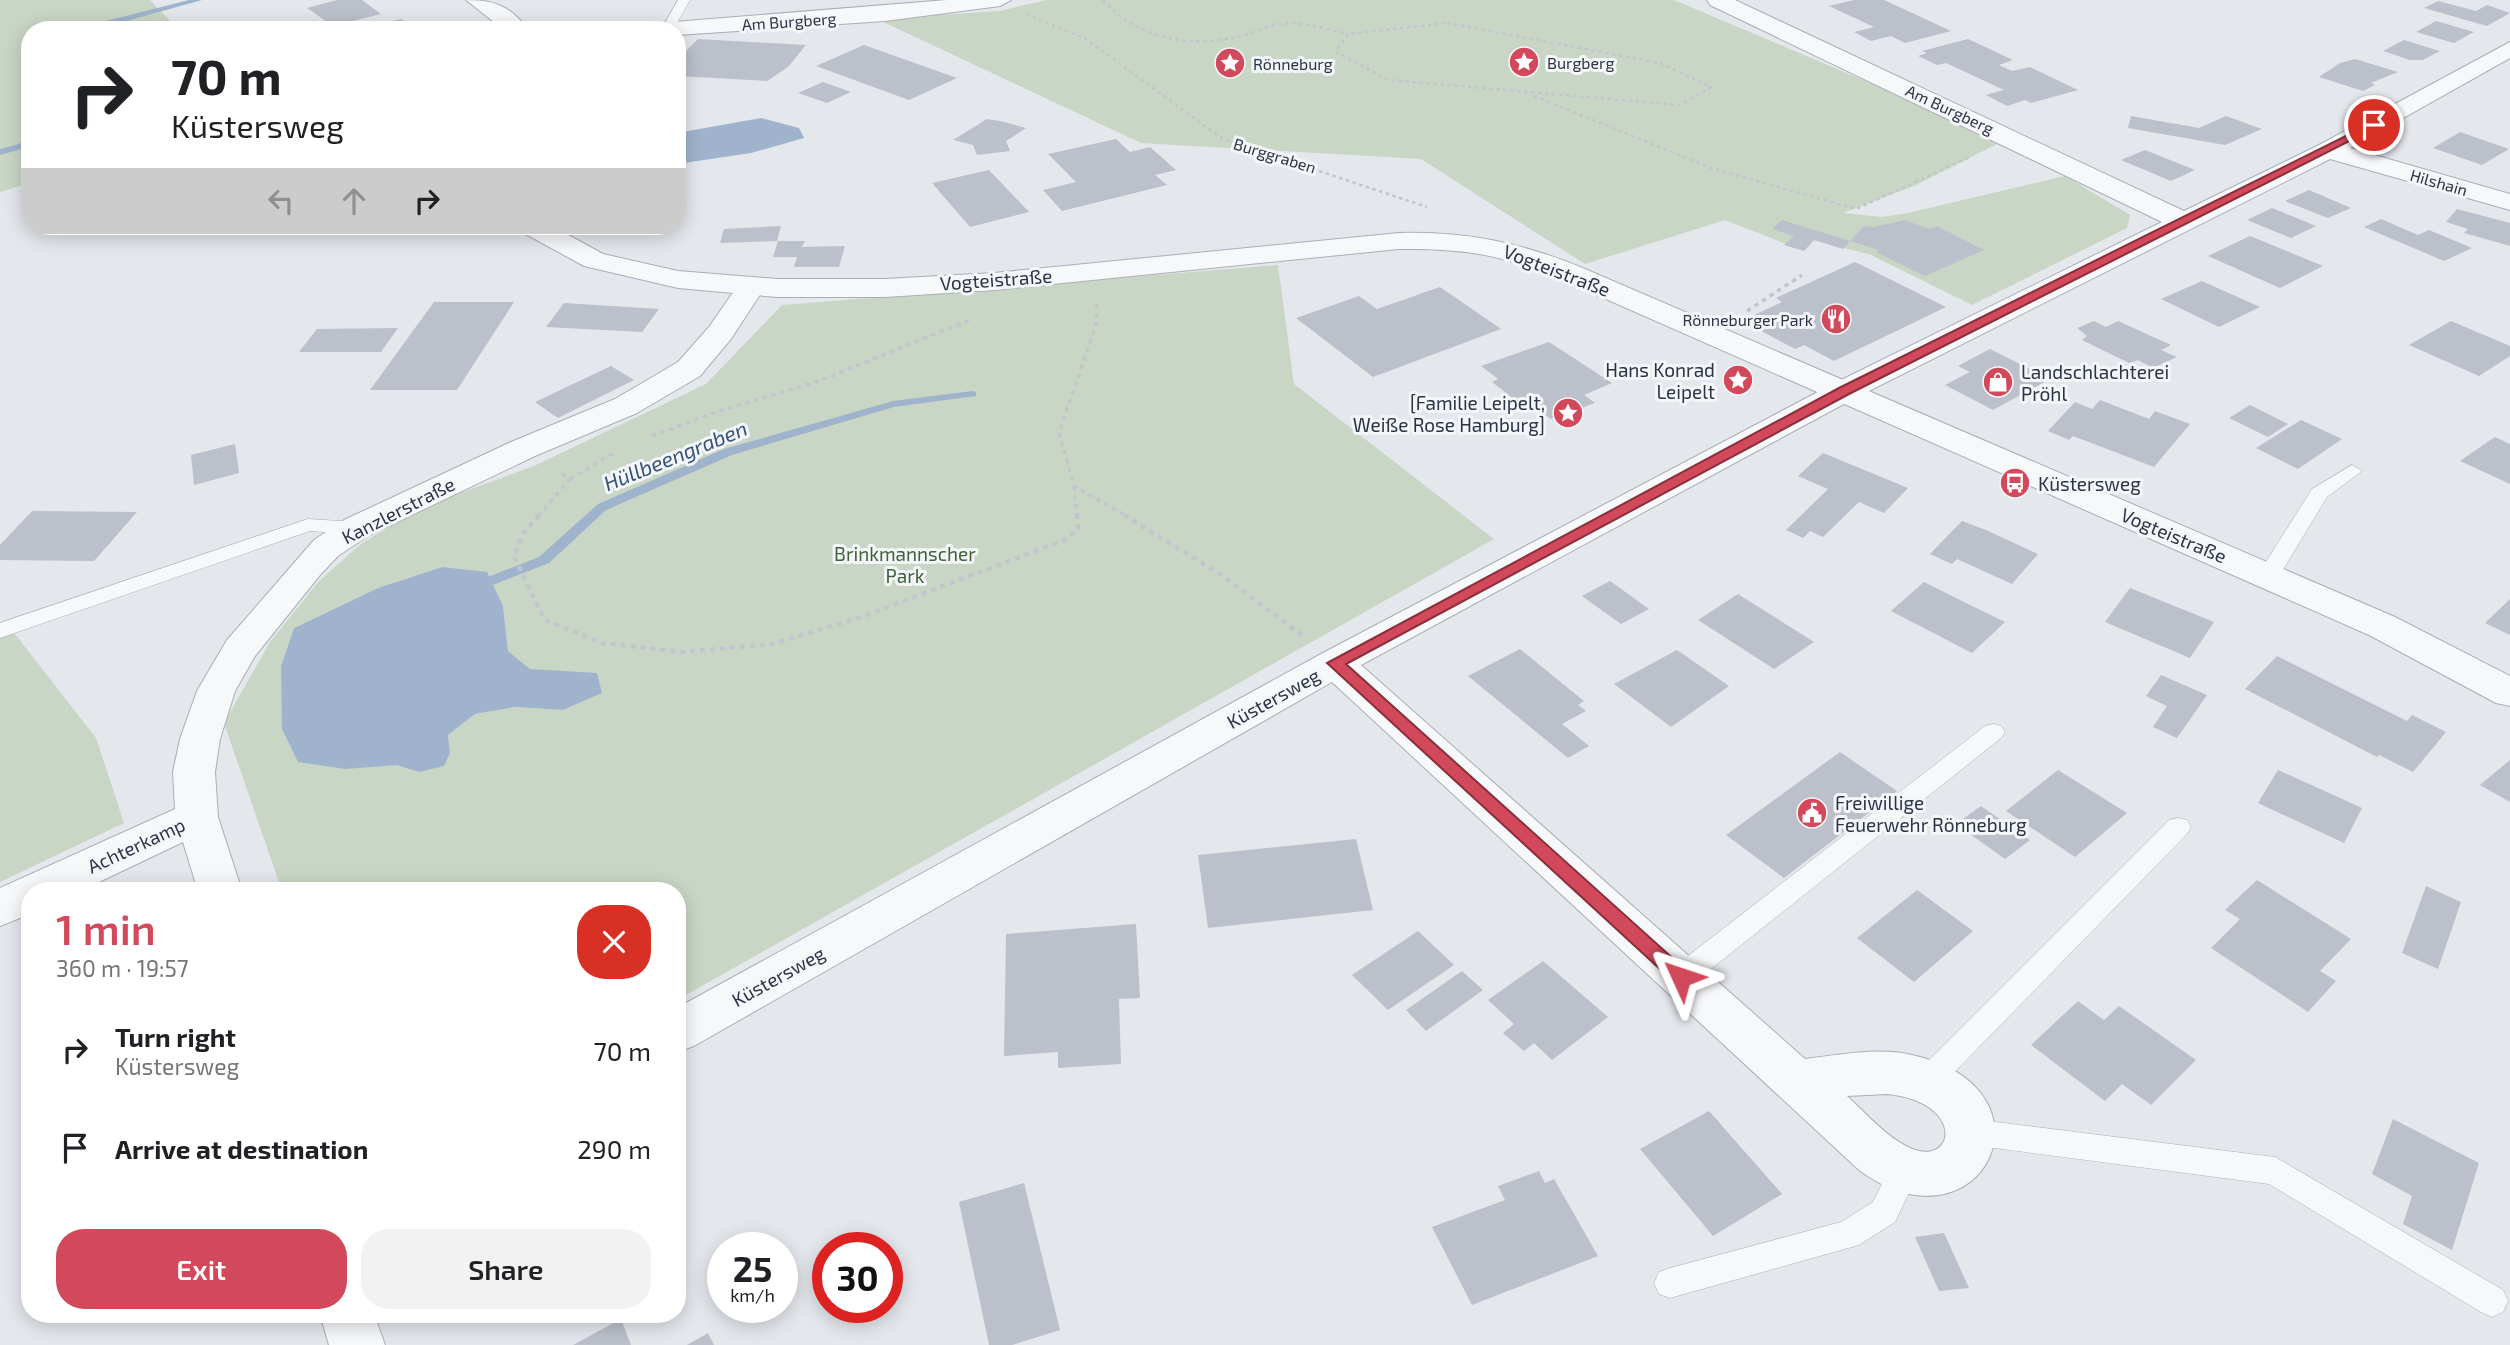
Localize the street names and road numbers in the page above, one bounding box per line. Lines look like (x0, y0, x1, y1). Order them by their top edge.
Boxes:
street label: Am Burgberg (741, 8, 837, 34)
street label: Am Burgberg (1903, 80, 1997, 138)
street label: Burggraben (1231, 133, 1319, 177)
street label: Hilshain (2408, 165, 2470, 199)
street label: Vogteistraße (1500, 239, 1614, 301)
street label: Vogteistraße (939, 264, 1053, 294)
street label: Kanzlerstraße (338, 472, 458, 548)
street label: Vogteistraße (2118, 502, 2230, 568)
street label: Küstersweg (1222, 663, 1324, 733)
street label: Achterkamp (84, 812, 188, 878)
street label: Küstersweg (727, 941, 829, 1011)

